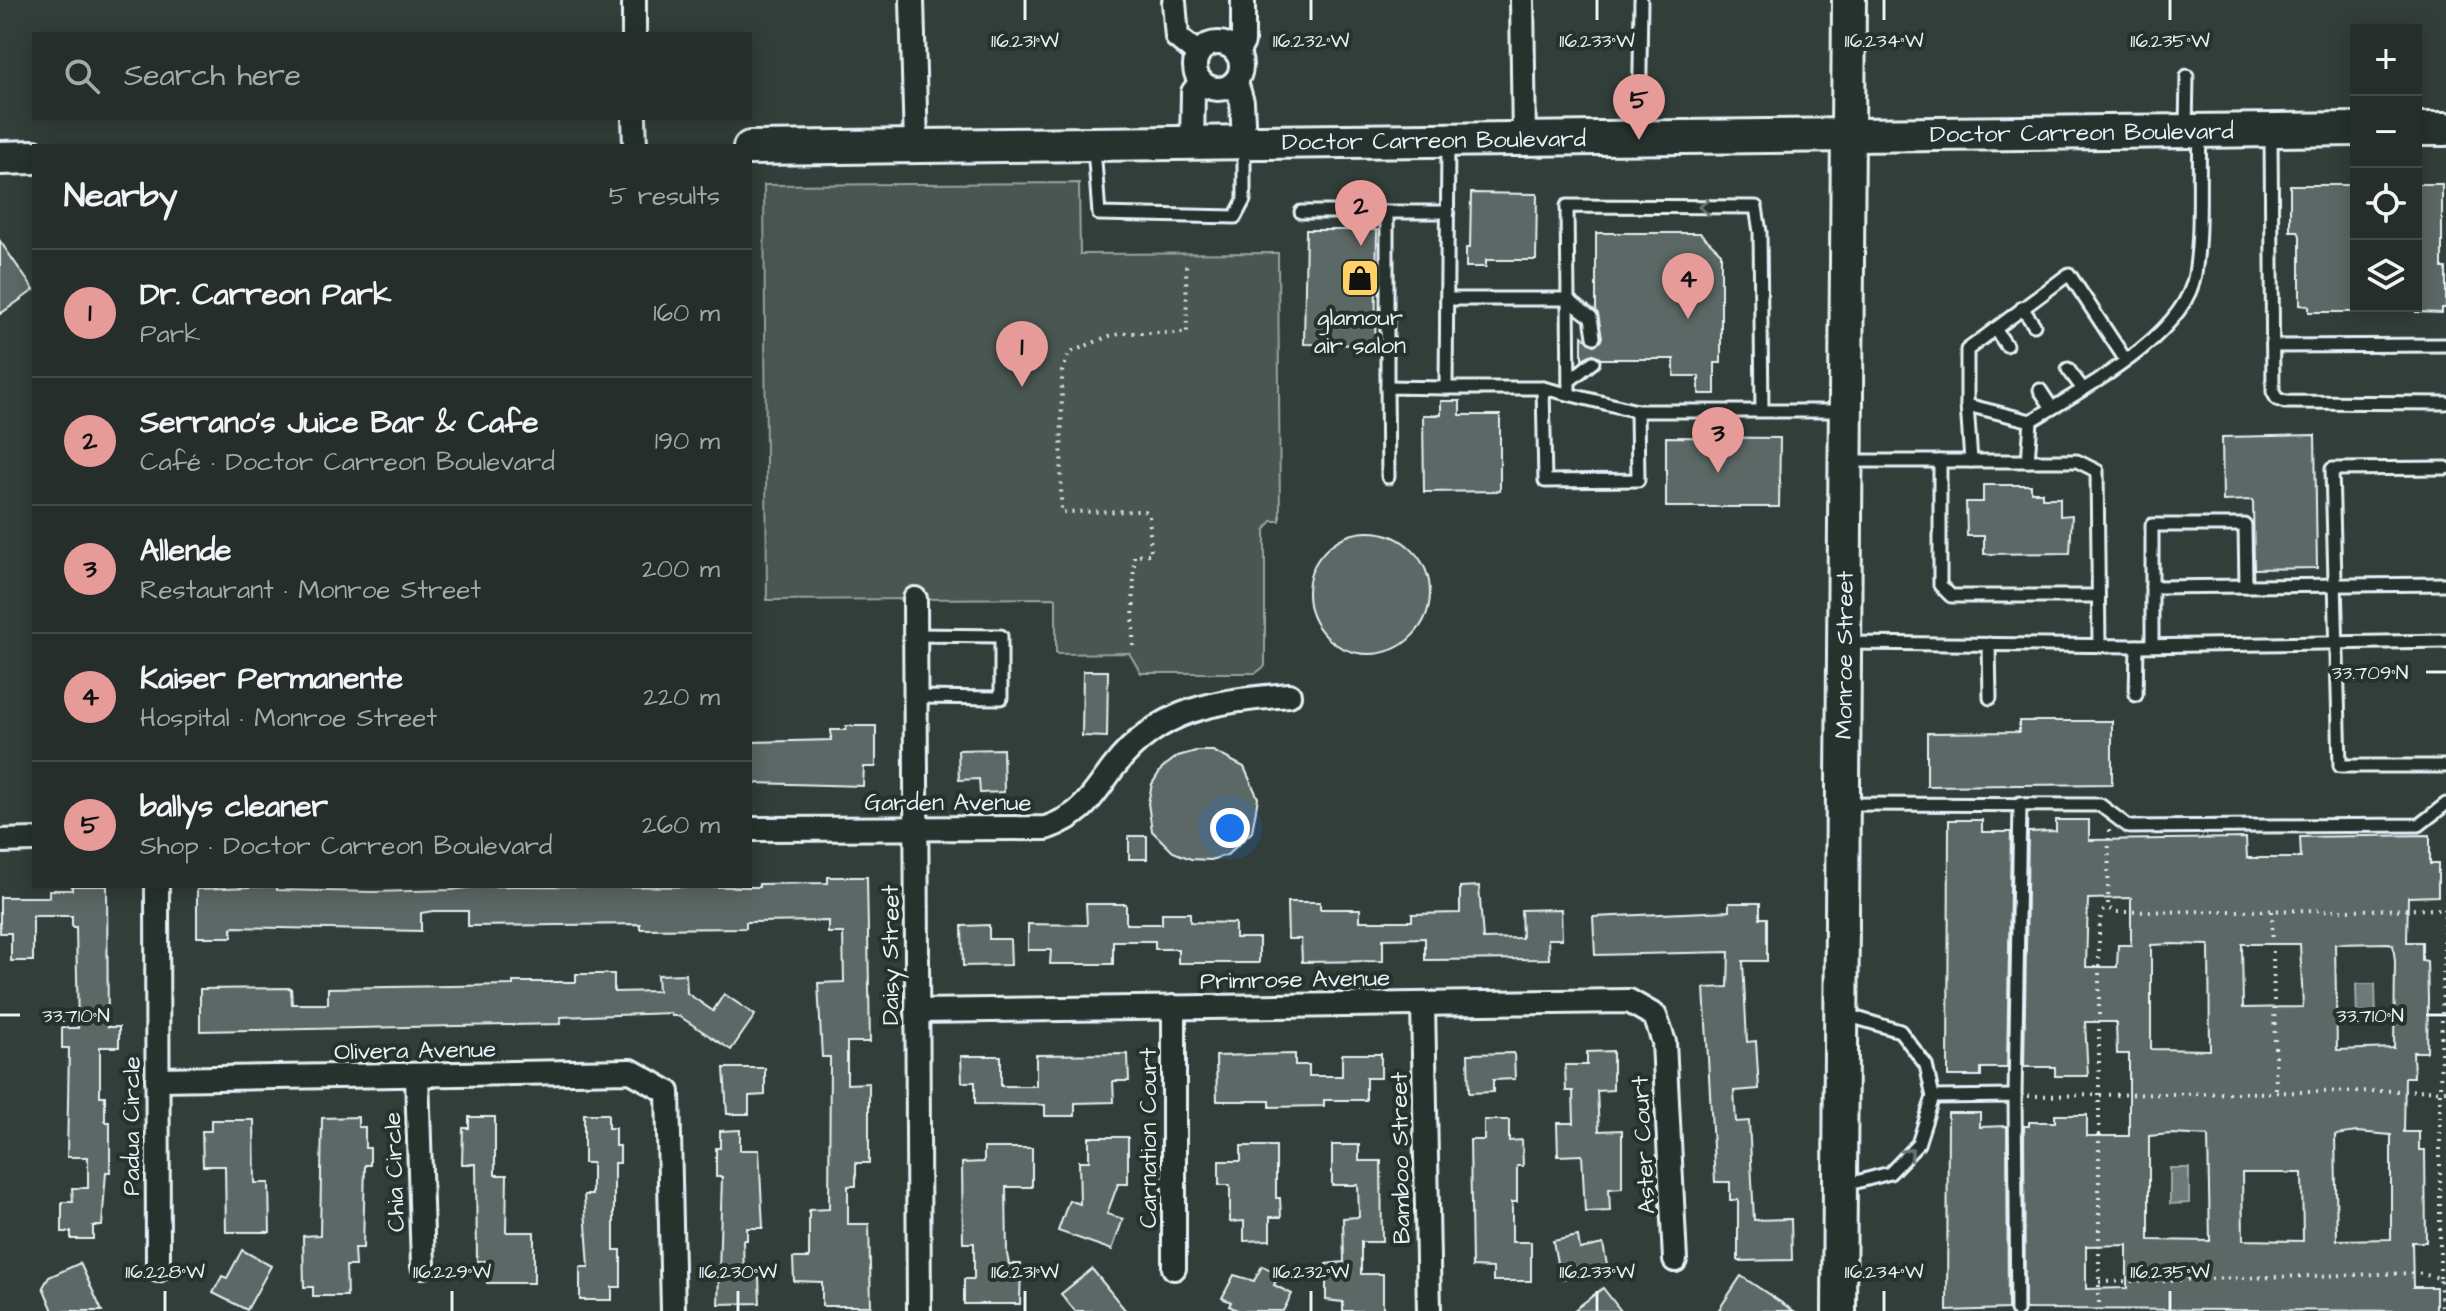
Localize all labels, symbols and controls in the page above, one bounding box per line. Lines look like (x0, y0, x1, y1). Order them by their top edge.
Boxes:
map controls (2350, 24, 2422, 312)
button: + (2350, 24, 2422, 96)
text: 116.231°W (991, 27, 1059, 55)
text: 116.232°W (1273, 27, 1350, 55)
text: 116.233°W (1559, 27, 1635, 55)
text: 116.234°W (1845, 27, 1924, 55)
text: 116.235°W (2130, 27, 2210, 55)
search box (32, 32, 752, 120)
icon: search (60, 54, 104, 98)
text: Search here (124, 55, 301, 97)
pin: 5 (1613, 74, 1665, 140)
button: − (2350, 96, 2422, 168)
street label: Doctor Carreon Boulevard (1930, 114, 2234, 152)
street label: Doctor Carreon Boulevard (1282, 122, 1586, 160)
button: locate (2350, 168, 2422, 240)
text: Nearby (64, 172, 178, 220)
text: 5 results (609, 178, 720, 214)
pin: 2 (1335, 180, 1387, 246)
one-way arrow (1697, 198, 1710, 216)
button: layers (2350, 240, 2422, 312)
pin: 4 (1662, 253, 1714, 319)
shop icon: glamour air salon (1339, 257, 1381, 299)
text: Dr. Carreon Park (140, 274, 391, 316)
text: 1 (88, 295, 92, 331)
text: 160 m (653, 295, 720, 331)
place label: glamour air salon (1314, 301, 1406, 363)
text: Park (140, 316, 200, 352)
pin: 1 (996, 321, 1048, 387)
text: Serrano's Juice Bar & Cafe (140, 402, 538, 444)
pin: 3 (1692, 407, 1744, 473)
text: 2 (83, 423, 97, 459)
text: 190 m (655, 423, 720, 459)
text: Café · Doctor Carreon Boulevard (140, 444, 555, 480)
text: Allende (140, 530, 232, 572)
text: 3 (83, 551, 97, 587)
text: 200 m (642, 551, 720, 587)
street label: Monroe Street (1827, 570, 1863, 740)
text: Restaurant · Monroe Street (140, 572, 481, 608)
text: Kaiser Permanente (140, 658, 403, 700)
text: 33.709°N (2332, 659, 2408, 687)
text: 4 (81, 679, 99, 715)
text: 220 m (643, 679, 720, 715)
text: Hospital · Monroe Street (140, 700, 437, 736)
text: ballys cleaner (140, 786, 328, 828)
street label: Garden Avenue (865, 786, 1031, 820)
text: 5 (81, 807, 99, 843)
text: 260 m (642, 807, 720, 843)
your location (1210, 808, 1250, 848)
text: Shop · Doctor Carreon Boulevard (140, 828, 552, 864)
street label: Daisy Street (874, 885, 909, 1025)
street label: Primrose Avenue (1200, 961, 1390, 999)
text: 33.710°N (42, 1002, 110, 1030)
text: 33.710°N (2336, 1002, 2404, 1030)
street label: Olivera Avenue (334, 1033, 496, 1069)
street label: Carnation Court (1132, 1047, 1166, 1228)
street label: Padua Circle (115, 1056, 149, 1196)
street label: Bamboo Street (1382, 1071, 1419, 1244)
street label: Aster Court (1623, 1075, 1665, 1215)
street label: Chia Circle (376, 1111, 414, 1233)
one-way arrow (1900, 1148, 1914, 1162)
text: 116.228°W (125, 1258, 205, 1286)
text: 116.229°W (413, 1258, 491, 1286)
text: 116.230°W (699, 1258, 777, 1286)
text: 116.231°W (991, 1258, 1059, 1286)
text: 116.232°W (1273, 1258, 1350, 1286)
text: 116.233°W (1559, 1258, 1635, 1286)
text: 116.234°W (1845, 1258, 1924, 1286)
text: 116.235°W (2130, 1258, 2210, 1286)

